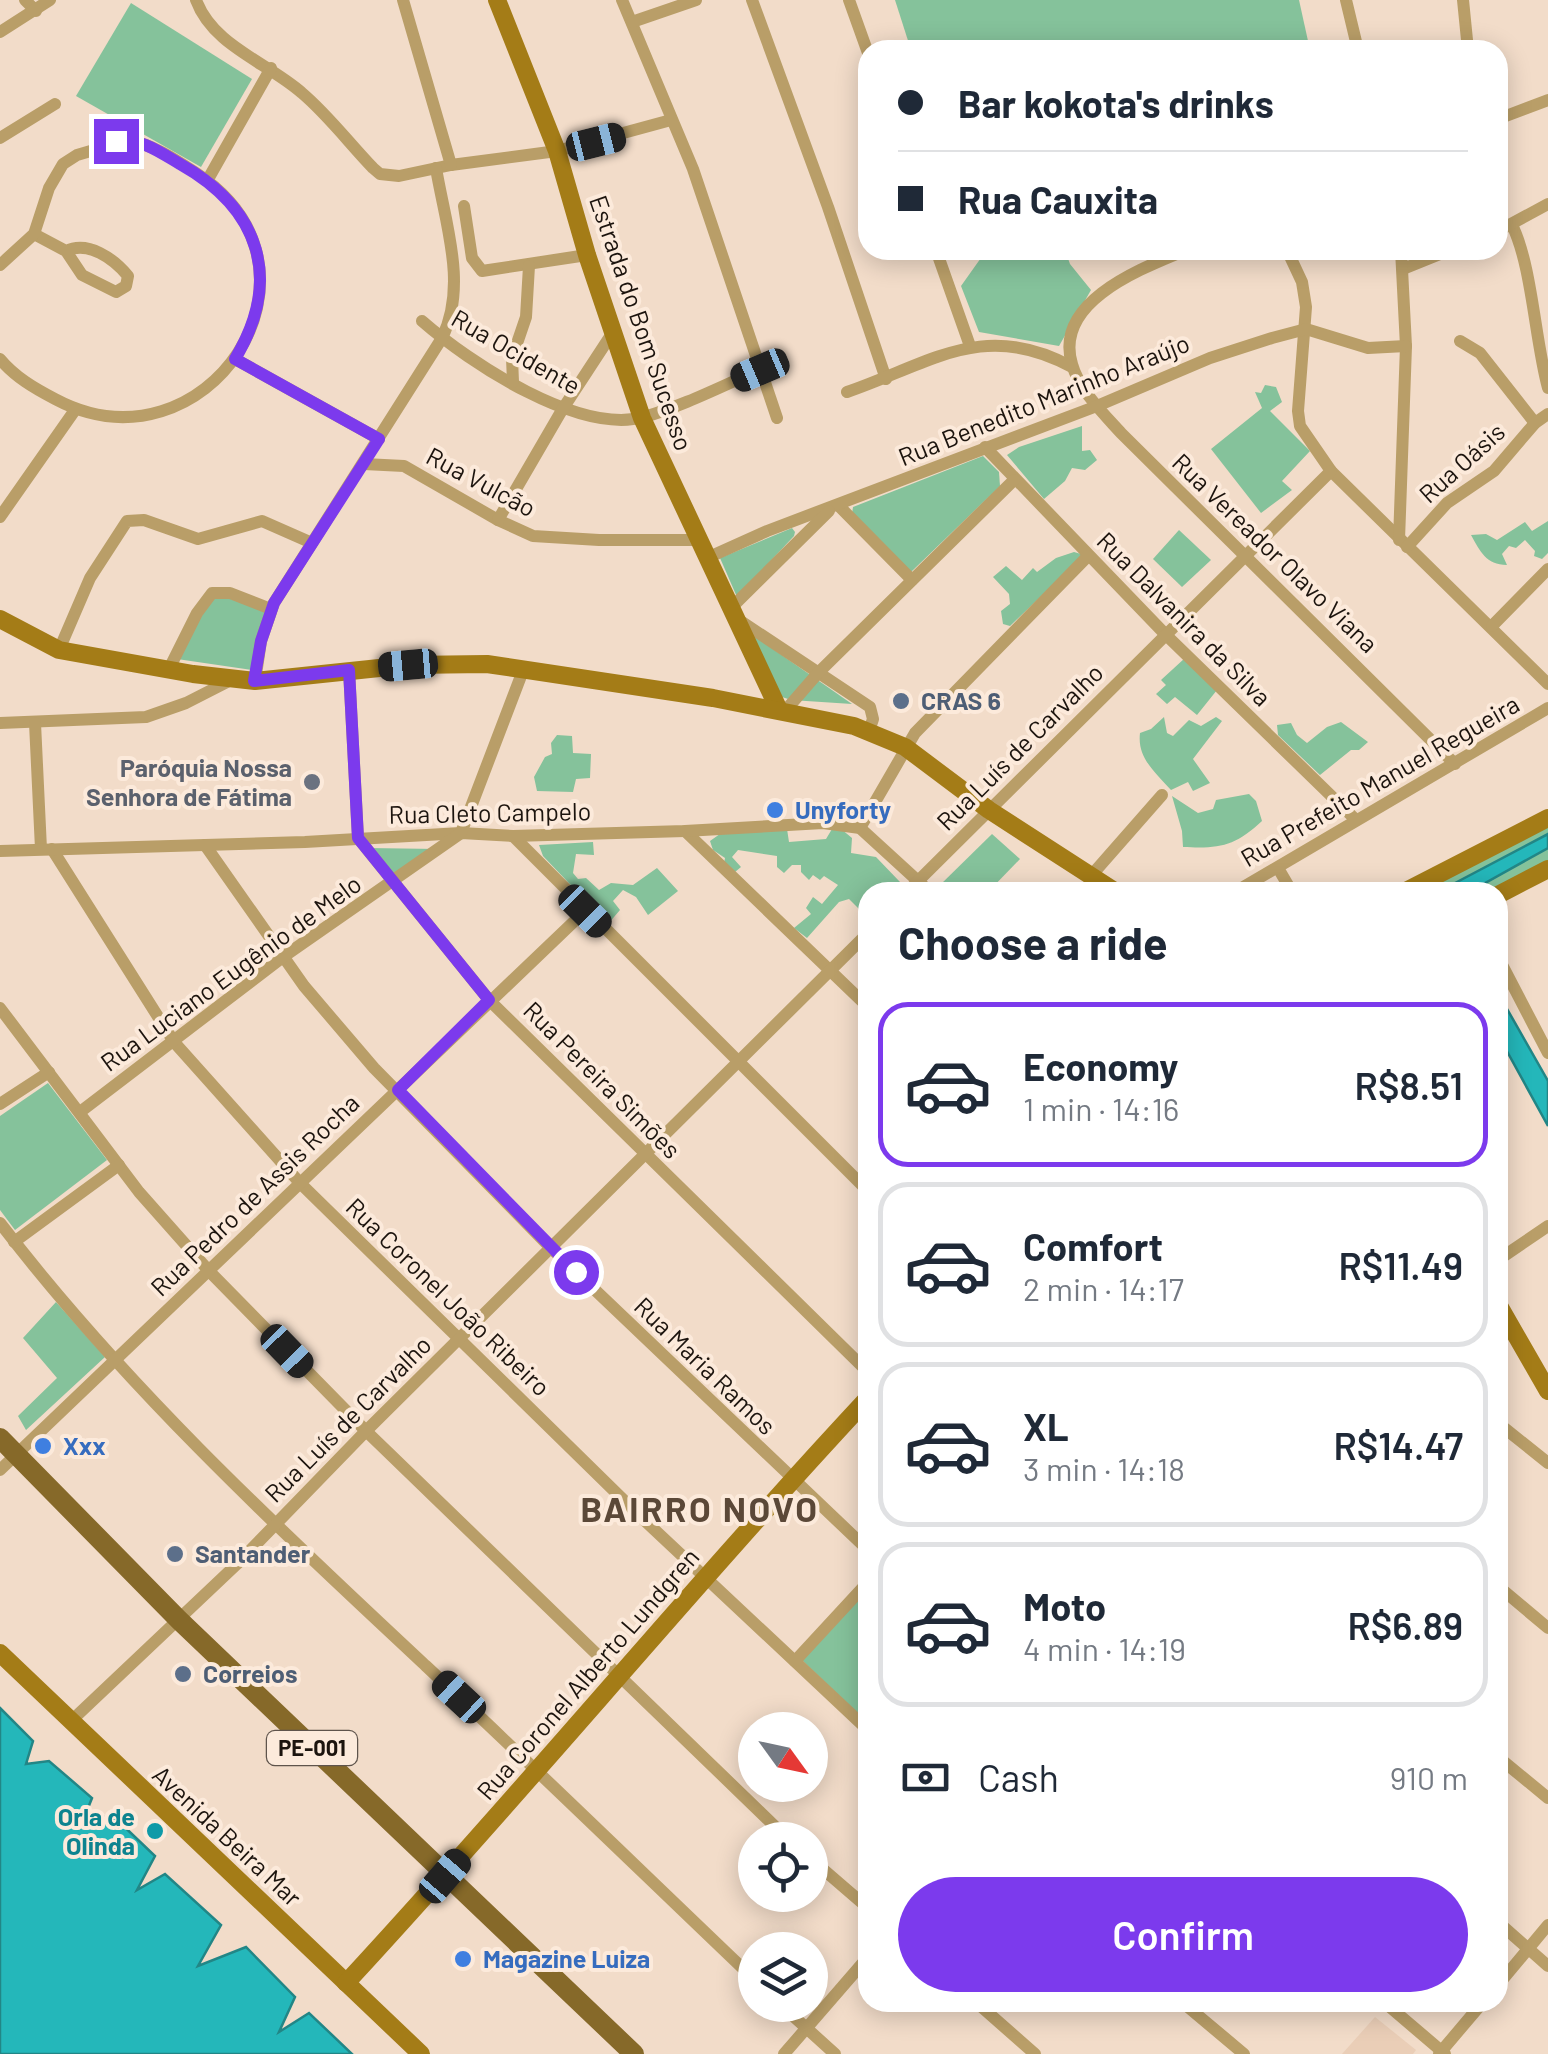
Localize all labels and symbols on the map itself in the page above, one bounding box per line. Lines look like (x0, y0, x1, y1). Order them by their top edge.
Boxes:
route end (94, 119, 139, 164)
car (563, 120, 629, 164)
street label: Estrada do Bom Sucesso (584, 191, 700, 454)
street label: Rua Ocidente (447, 302, 586, 400)
street label: Rua Benedito Marinho Araújo (894, 327, 1194, 471)
car (727, 344, 793, 396)
street label: Rua Oásis (1412, 416, 1510, 509)
street label: Rua Vulcão (422, 440, 541, 522)
street label: Rua Vereador Olavo Viana (1167, 446, 1385, 658)
street label: Rua Dalvanira da Silva (1091, 525, 1278, 712)
car (377, 647, 439, 683)
street label: Rua Luís de Carvalho (930, 657, 1109, 836)
place label: CRAS 6 (921, 685, 1001, 715)
street label: Rua Prefeito Manuel Regueira (1235, 688, 1524, 872)
marker: CRAS 6 (890, 690, 912, 712)
place label: Paróquia Nossa Senhora de Fátima (86, 752, 292, 811)
marker: Paróquia Nossa Senhora de Fátima (301, 771, 323, 793)
place label: Unyforty (795, 794, 892, 824)
street label: Rua Cleto Campelo (388, 795, 592, 829)
marker: Unyforty (764, 799, 786, 821)
street label: Rua Luciano Eugênio de Melo (94, 868, 366, 1077)
car (553, 879, 617, 943)
street label: Rua Pereira Simões (518, 995, 687, 1164)
street label: Rua Pedro de Assis Rocha (144, 1087, 365, 1302)
street label: Rua Coronel João Ribeiro (340, 1191, 557, 1402)
route start (554, 1250, 599, 1295)
street label: Rua Maria Ramos (629, 1290, 783, 1440)
car (255, 1319, 319, 1383)
street label: Rua Luís de Carvalho (258, 1329, 437, 1508)
place label: Xxx (63, 1430, 106, 1460)
marker: Xxx (32, 1435, 54, 1457)
district label: BAIRRO NOVO (580, 1487, 820, 1529)
place label: Santander (195, 1538, 311, 1568)
street label: Rua Coronel Alberto Lundgren (470, 1541, 705, 1805)
marker: Santander (164, 1543, 186, 1565)
place label: Correios (203, 1658, 297, 1688)
marker: Correios (172, 1663, 194, 1685)
car (427, 1666, 491, 1728)
north arrow (738, 1712, 828, 1802)
road number: PE-001 (267, 1731, 357, 1765)
street label: Avenida Beira Mar (147, 1759, 308, 1912)
place label: Orla de Olinda (58, 1801, 135, 1860)
marker: Orla de Olinda (144, 1820, 166, 1842)
car (414, 1844, 476, 1908)
place label: Magazine Luiza (483, 1943, 650, 1973)
marker: Magazine Luiza (452, 1948, 474, 1970)

